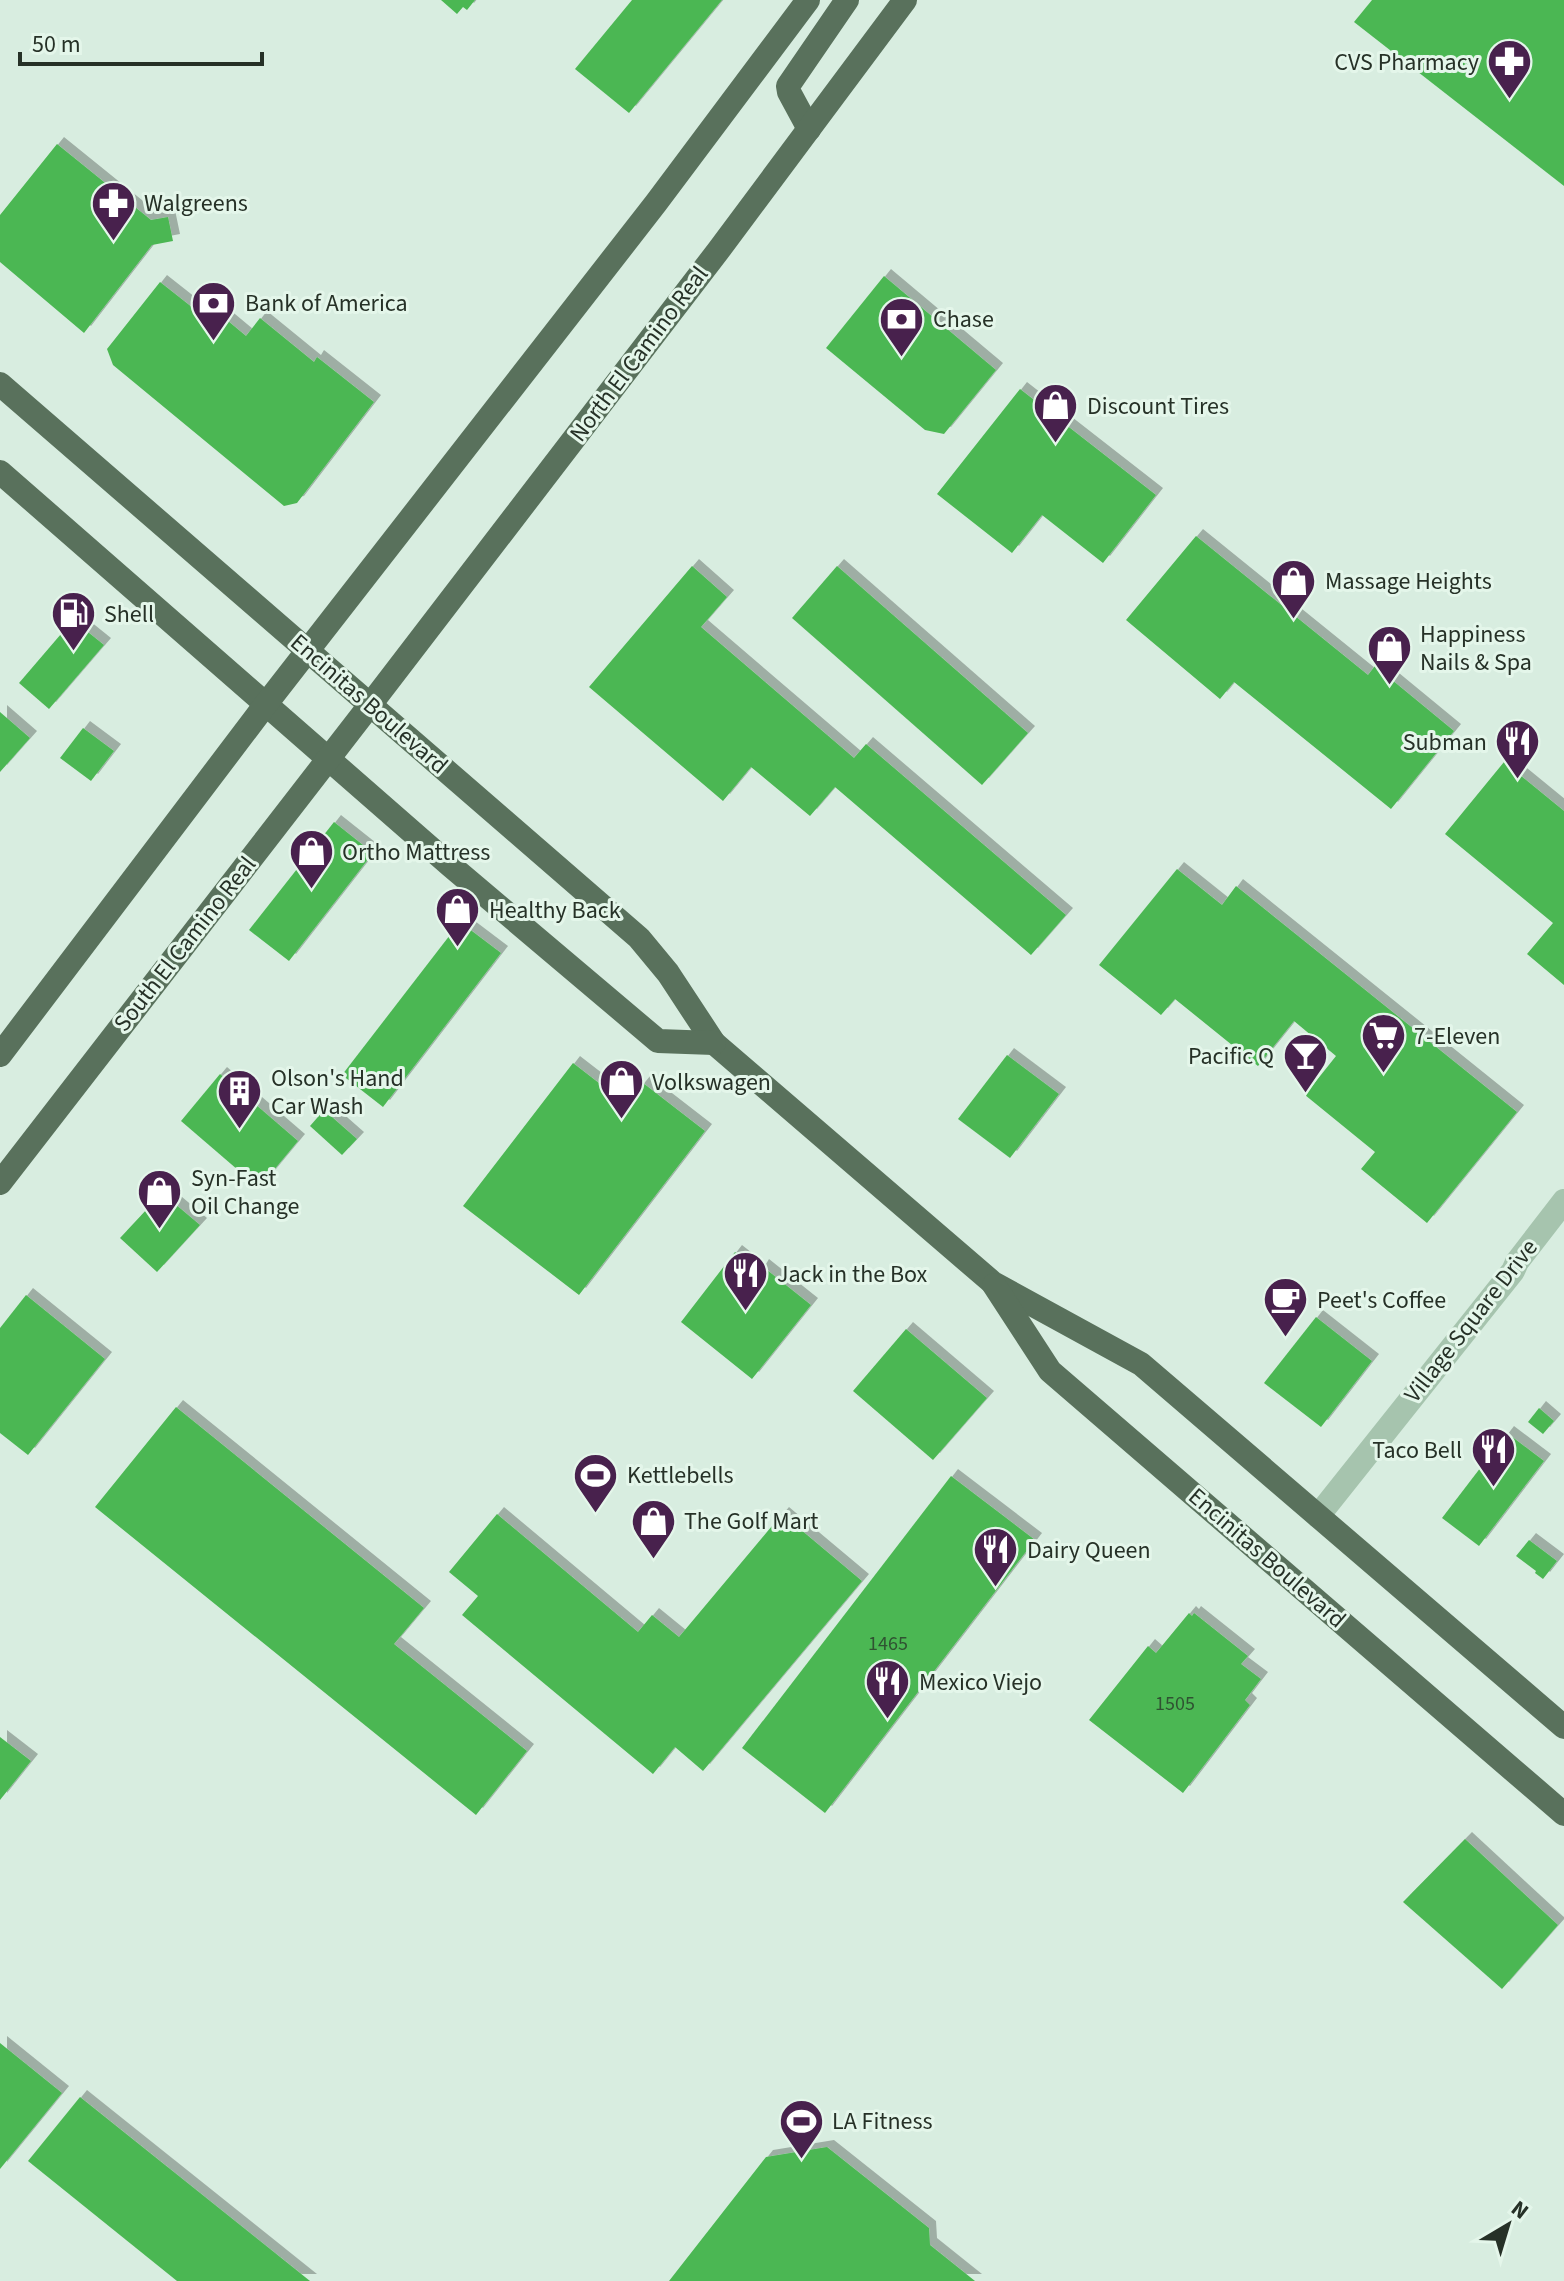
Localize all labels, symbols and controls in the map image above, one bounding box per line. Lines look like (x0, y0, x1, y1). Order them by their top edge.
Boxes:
scale bar (20, 16, 262, 66)
text: 50 m (32, 27, 81, 62)
pharmacy icon: CVS Pharmacy (1486, 38, 1534, 101)
place label: CVS Pharmacy (1334, 45, 1479, 80)
pharmacy icon: Walgreens (89, 179, 137, 242)
place label: Walgreens (144, 186, 248, 221)
street label: North El Camino Real (561, 259, 717, 449)
bank icon: Bank of America (190, 279, 238, 342)
place label: Bank of America (245, 286, 408, 321)
bank icon: Chase (878, 295, 926, 358)
place label: Chase (933, 302, 994, 337)
shop icon: Discount Tires (1032, 382, 1080, 445)
place label: Discount Tires (1087, 389, 1229, 424)
shop icon: Massage Heights (1270, 557, 1318, 620)
place label: Massage Heights (1325, 564, 1492, 599)
fuel station icon: Shell (49, 590, 97, 653)
place label: Shell (104, 597, 154, 632)
place label: Happiness Nails & Spa (1420, 617, 1532, 680)
shop icon: Happiness Nails & Spa (1365, 624, 1413, 687)
street label: Encinitas Boulevard (283, 626, 455, 782)
restaurant icon: Subman (1494, 718, 1542, 781)
place label: Subman (1403, 725, 1487, 760)
shop icon: Ortho Mattress (287, 828, 335, 891)
place label: Ortho Mattress (342, 835, 490, 870)
street label: South El Camino Real (105, 849, 265, 1039)
shop icon: Healthy Back (434, 886, 482, 949)
place label: Healthy Back (489, 893, 621, 928)
supermarket icon: 7-Eleven (1359, 1012, 1407, 1075)
place label: 7-Eleven (1414, 1019, 1500, 1054)
bar icon: Pacific Q (1281, 1032, 1329, 1095)
place label: Pacific Q (1188, 1039, 1274, 1074)
shop icon: Volkswagen (597, 1058, 645, 1121)
place label: Olson's Hand Car Wash (271, 1061, 404, 1124)
place label: Volkswagen (652, 1065, 771, 1100)
building icon: Olson's Hand Car Wash (216, 1068, 264, 1131)
place label: Syn-Fast Oil Change (191, 1161, 299, 1224)
shop icon: Syn-Fast Oil Change (136, 1168, 184, 1231)
street label: Village Square Drive (1396, 1232, 1546, 1410)
restaurant icon: Jack in the Box (722, 1250, 770, 1313)
place label: Jack in the Box (777, 1257, 928, 1292)
cafe icon: Peet's Coffee (1262, 1276, 1310, 1339)
place label: Peet's Coffee (1317, 1283, 1446, 1318)
restaurant icon: Taco Bell (1469, 1426, 1517, 1489)
place label: Taco Bell (1372, 1433, 1462, 1468)
sports icon: Kettlebells (572, 1451, 620, 1514)
place label: Kettlebells (627, 1458, 734, 1493)
street label: Encinitas Boulevard (1181, 1480, 1353, 1636)
shop icon: The Golf Mart (629, 1497, 677, 1560)
place label: The Golf Mart (684, 1504, 818, 1539)
restaurant icon: Dairy Queen (972, 1526, 1020, 1589)
place label: Dairy Queen (1027, 1533, 1151, 1568)
house number: 1465 (868, 1630, 908, 1658)
restaurant icon: Mexico Viejo (864, 1658, 912, 1721)
place label: Mexico Viejo (919, 1665, 1042, 1700)
house number: 1505 (1155, 1690, 1195, 1718)
sports icon: LA Fitness (777, 2097, 825, 2160)
place label: LA Fitness (832, 2104, 933, 2139)
north arrow (1468, 2185, 1548, 2265)
text: N (1504, 2193, 1535, 2227)

